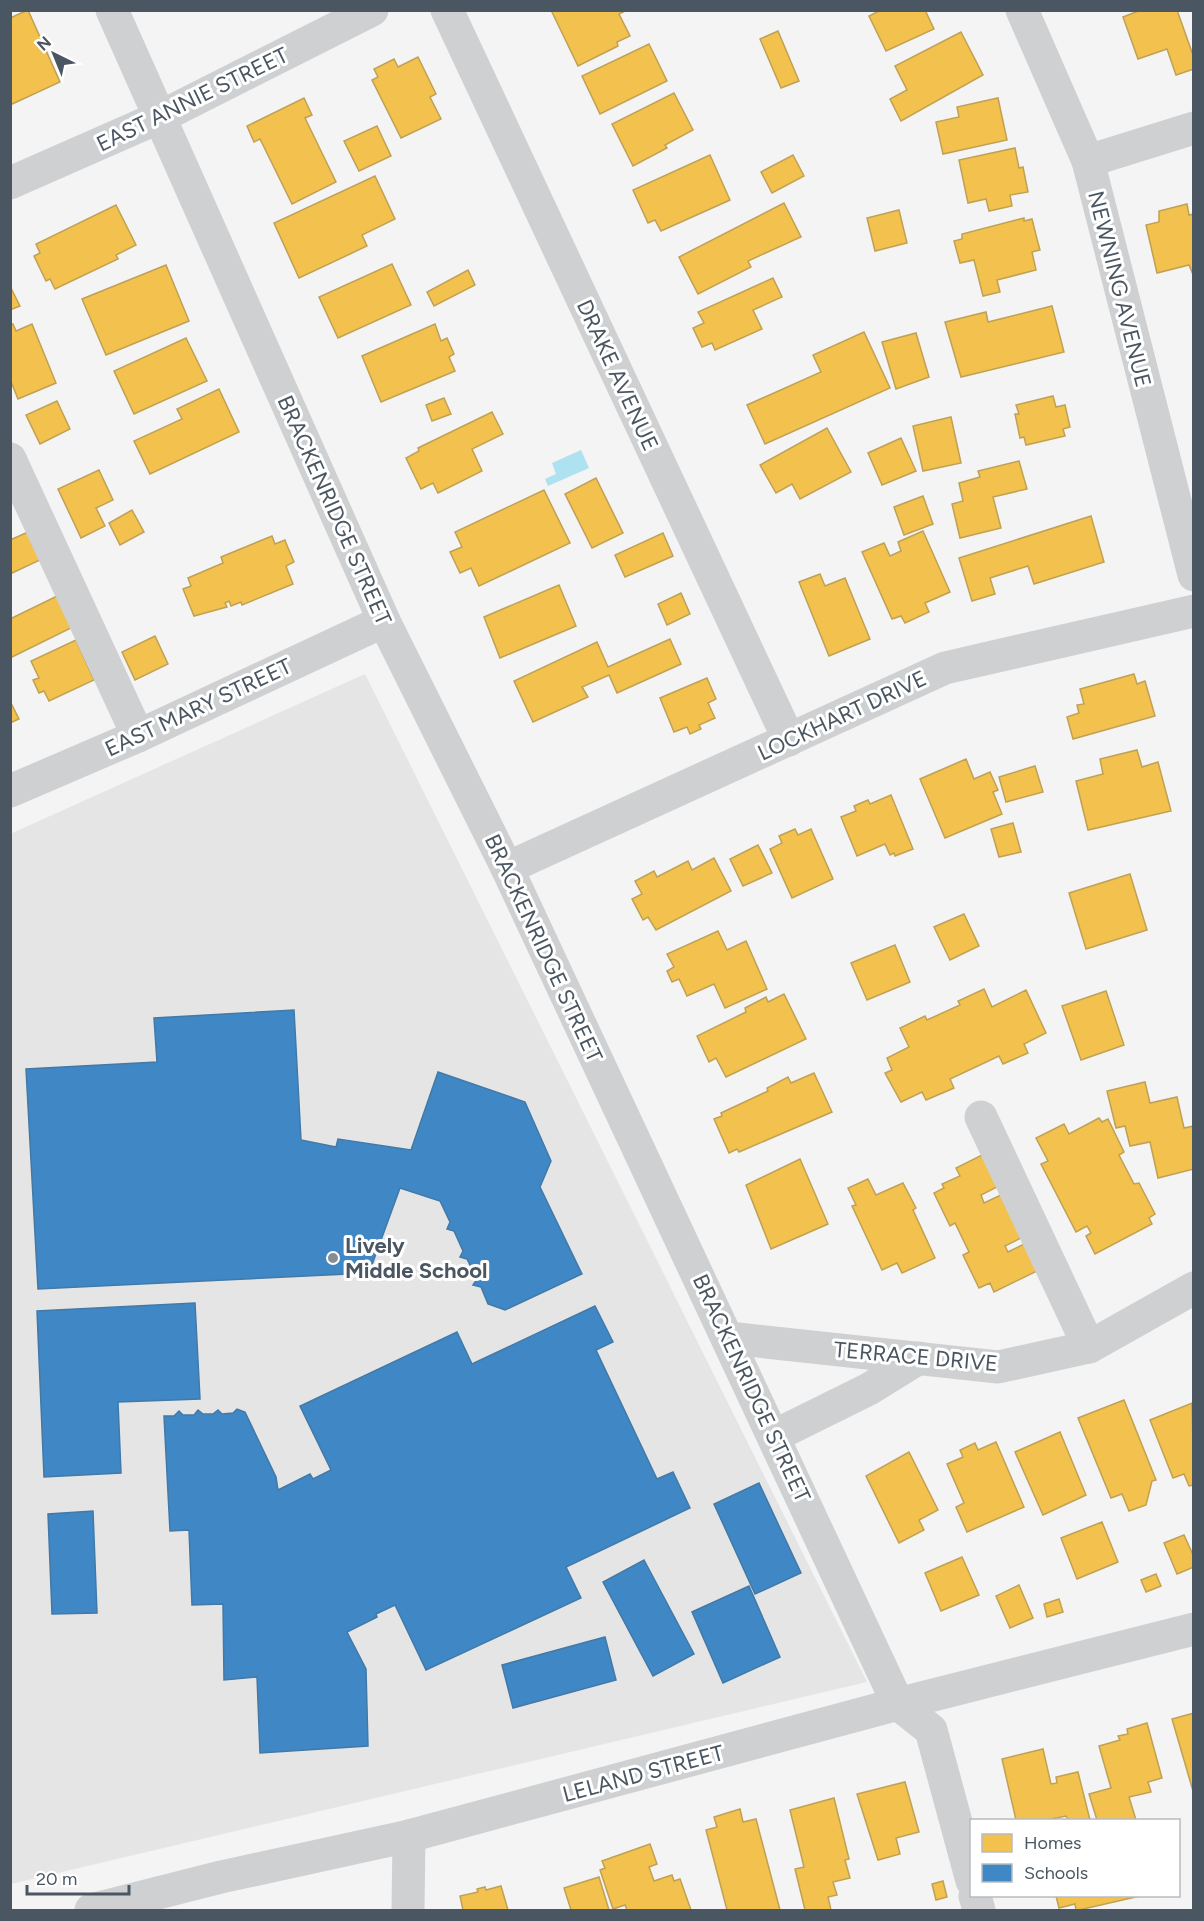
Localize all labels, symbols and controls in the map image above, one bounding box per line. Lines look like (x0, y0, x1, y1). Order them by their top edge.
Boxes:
north arrow (24, 24, 84, 84)
text: N (33, 32, 55, 55)
street label: EAST ANNIE STREET (92, 41, 293, 158)
street label: NEWNING AVENUE (1082, 188, 1157, 390)
street label: DRAKE AVENUE (571, 295, 664, 455)
street label: BRACKENRIDGE STREET (272, 391, 397, 629)
street label: EAST MARY STREET (101, 652, 296, 763)
street label: LOCKHART DRIVE (753, 664, 931, 766)
street label: BRACKENRIDGE STREET (479, 830, 608, 1067)
place label: Lively Middle School (345, 1232, 488, 1284)
marker: Lively Middle School (326, 1251, 340, 1265)
street label: BRACKENRIDGE STREET (687, 1270, 816, 1507)
street label: TERRACE DRIVE (833, 1336, 999, 1377)
street label: LELAND STREET (559, 1739, 727, 1808)
legend (970, 1819, 1180, 1897)
text: Homes (1024, 1832, 1082, 1854)
scale bar (27, 1858, 129, 1896)
text: Schools (1024, 1862, 1088, 1884)
text: 20 m (36, 1868, 77, 1890)

